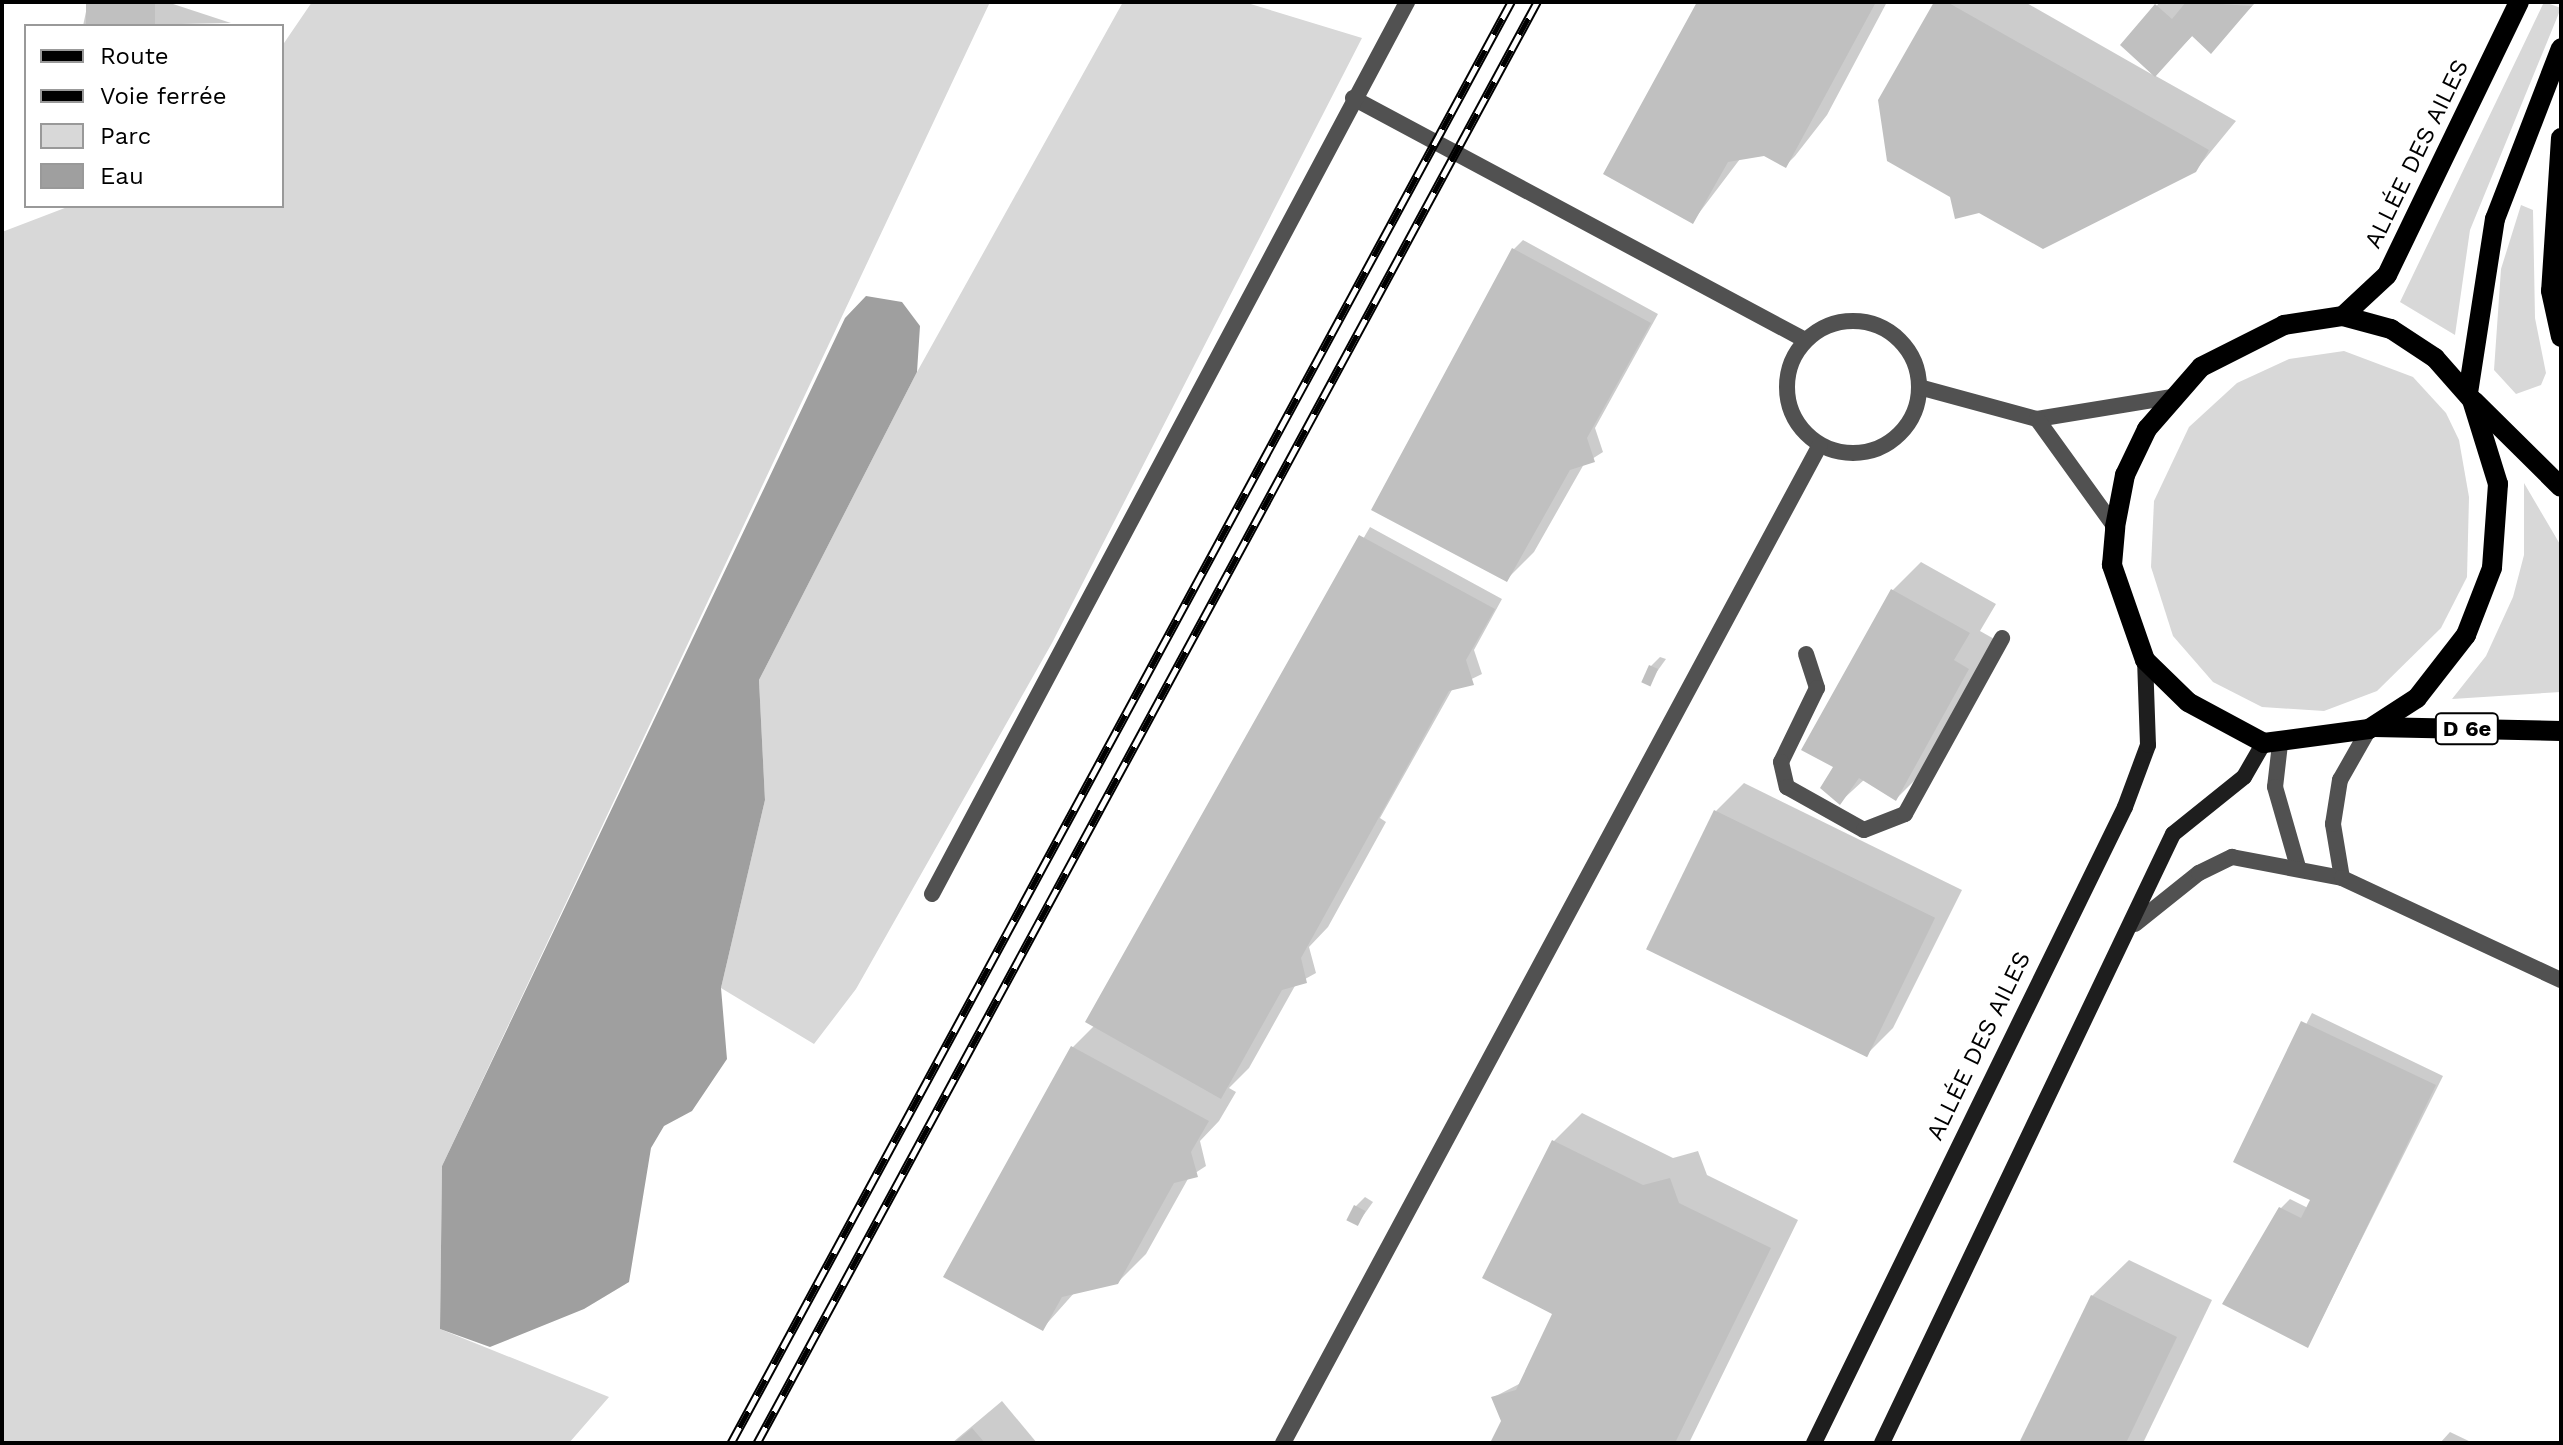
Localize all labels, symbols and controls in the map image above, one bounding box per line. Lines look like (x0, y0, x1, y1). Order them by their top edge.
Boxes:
legend (24, 24, 284, 208)
text: Route (100, 42, 169, 70)
street label: ALLÉE DES AILES (2359, 54, 2475, 254)
text: Voie ferrée (100, 82, 227, 110)
text: Parc (100, 122, 151, 150)
text: Eau (100, 162, 144, 190)
road number: D 6e (2433, 711, 2501, 747)
street label: ALLÉE DES AILES (1921, 946, 2037, 1146)

